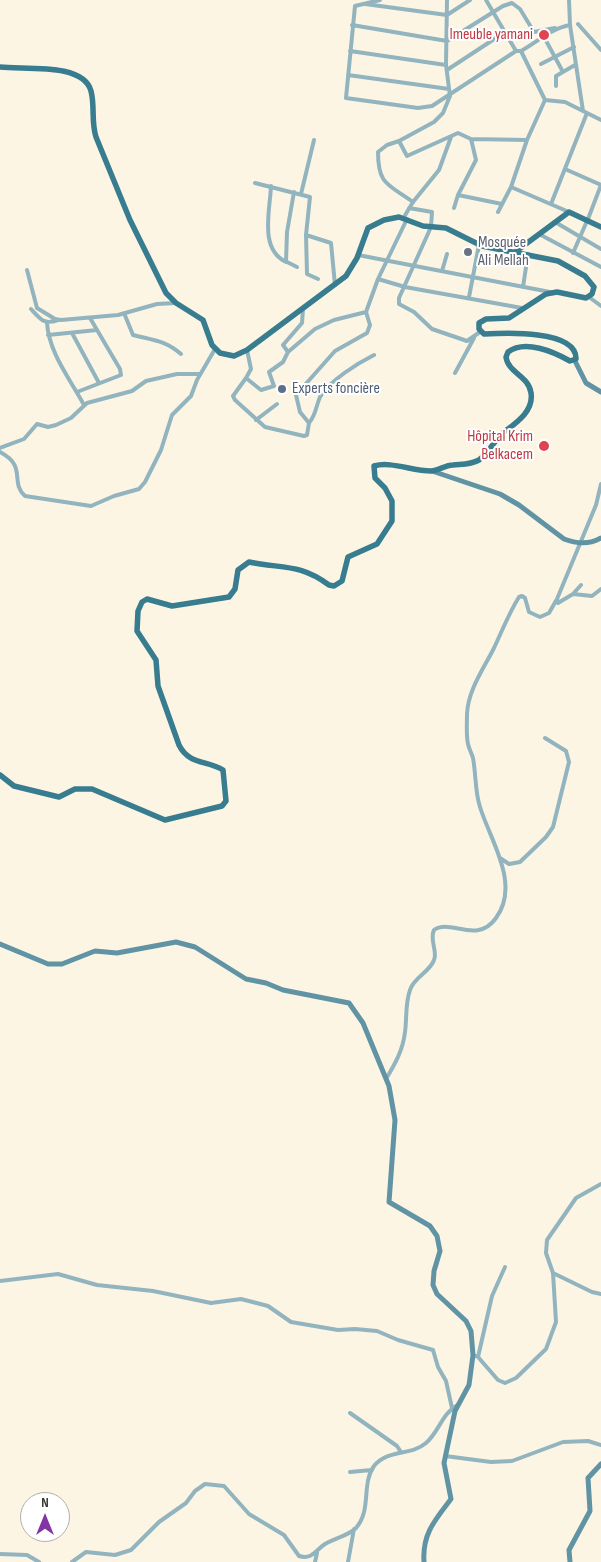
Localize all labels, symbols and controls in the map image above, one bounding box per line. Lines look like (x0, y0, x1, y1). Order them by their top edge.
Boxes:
place label: Imeuble yamani (449, 25, 533, 45)
marker: Imeuble yamani (537, 28, 551, 42)
place label: Mosquée Ali Mellah (478, 233, 529, 271)
marker: Mosquée Ali Mellah (462, 246, 474, 258)
place label: Experts foncière (292, 379, 380, 399)
marker: Experts foncière (276, 383, 288, 395)
place label: Hôpital Krim Belkacem (467, 427, 533, 465)
marker: Hôpital Krim Belkacem (537, 439, 551, 453)
north arrow (20, 1492, 70, 1542)
text: N (41, 1494, 49, 1511)

